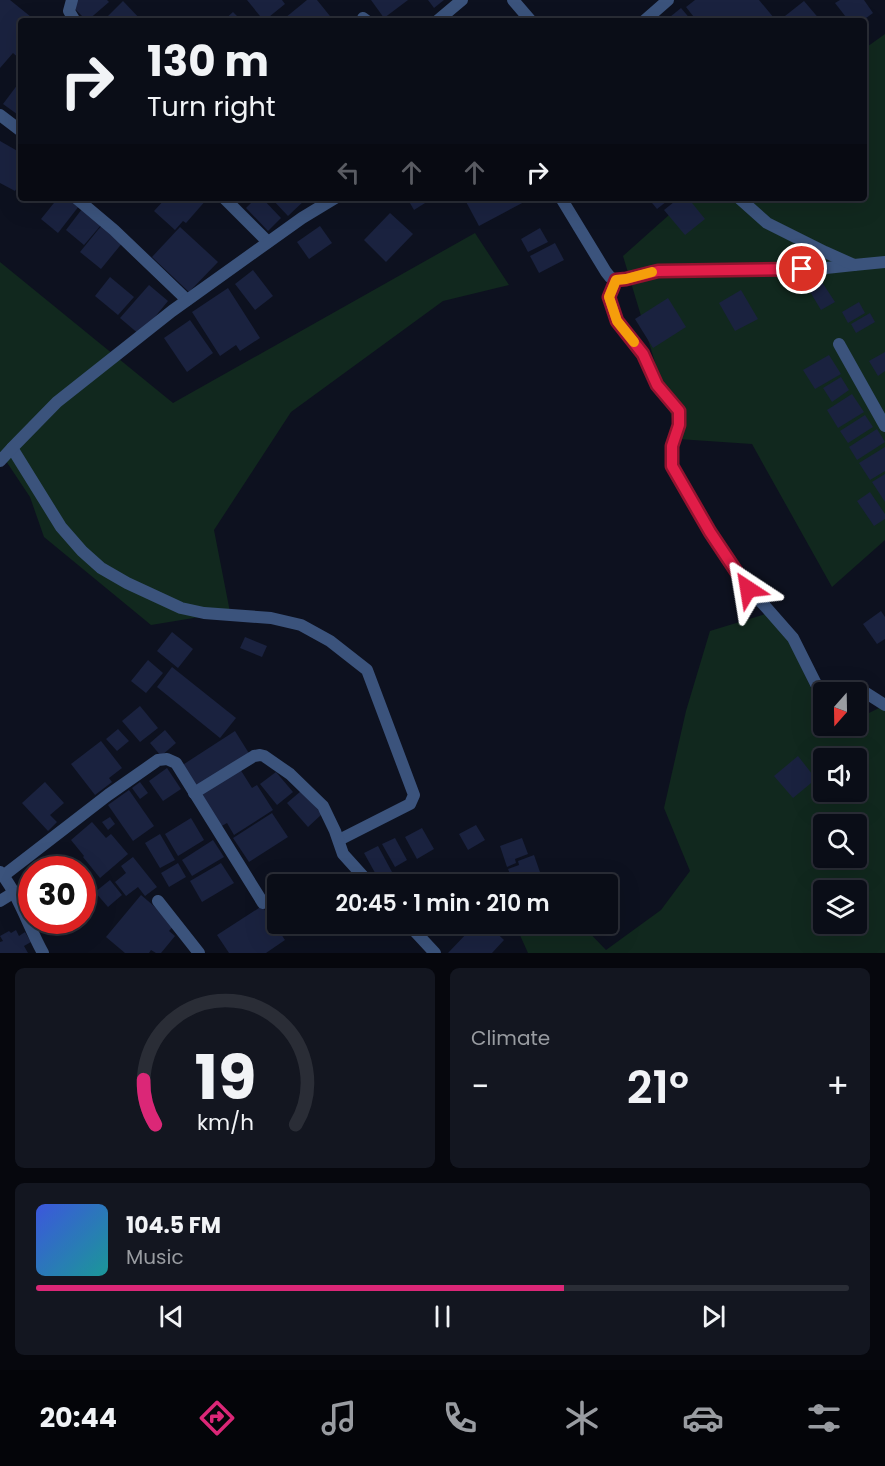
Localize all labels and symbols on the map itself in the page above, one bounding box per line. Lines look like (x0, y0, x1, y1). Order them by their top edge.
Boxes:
pin (776, 243, 827, 294)
position arrow (716, 557, 780, 621)
north arrow (813, 682, 867, 736)
speed limit sign: 30 (18, 856, 96, 934)

